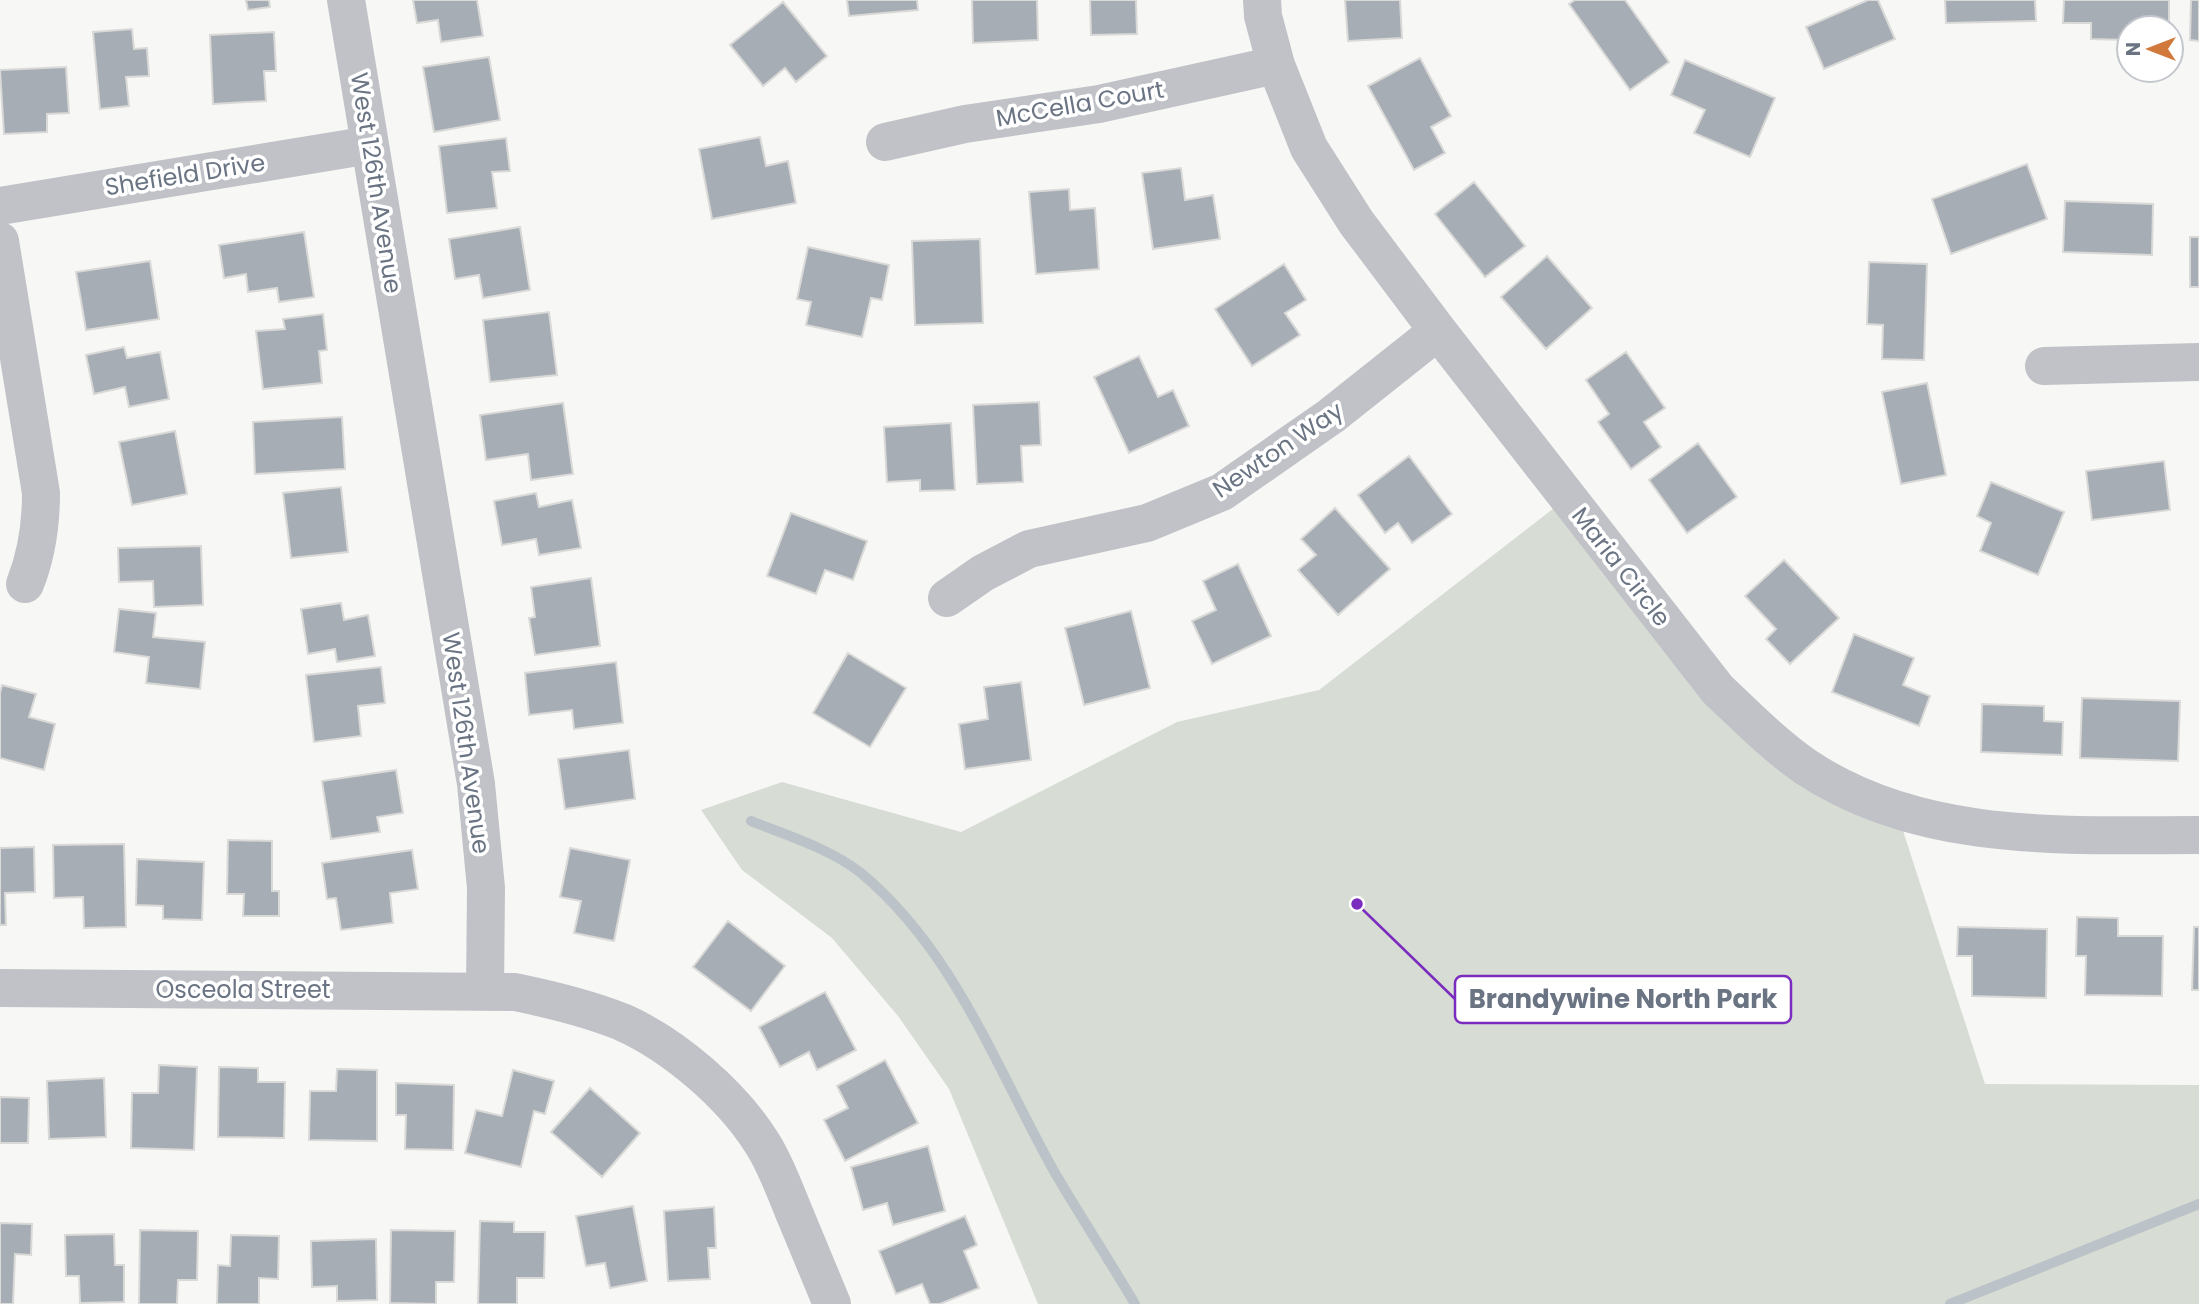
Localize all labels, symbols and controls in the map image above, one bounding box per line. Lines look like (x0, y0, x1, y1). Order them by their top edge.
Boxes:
north arrow (2115, 14, 2185, 84)
text: N (2120, 42, 2147, 56)
street label: West 126th Avenue (343, 70, 410, 296)
street label: McCella Court (993, 72, 1166, 135)
street label: Shefield Drive (102, 146, 267, 203)
street label: Newton Way (1206, 394, 1350, 505)
street label: Maria Circle (1564, 500, 1678, 633)
street label: West 126th Avenue (435, 630, 498, 856)
street label: Osceola Street (155, 973, 331, 1006)
callout: Brandywine North Park (1455, 976, 1791, 1023)
text: Brandywine North Park (1469, 981, 1777, 1017)

